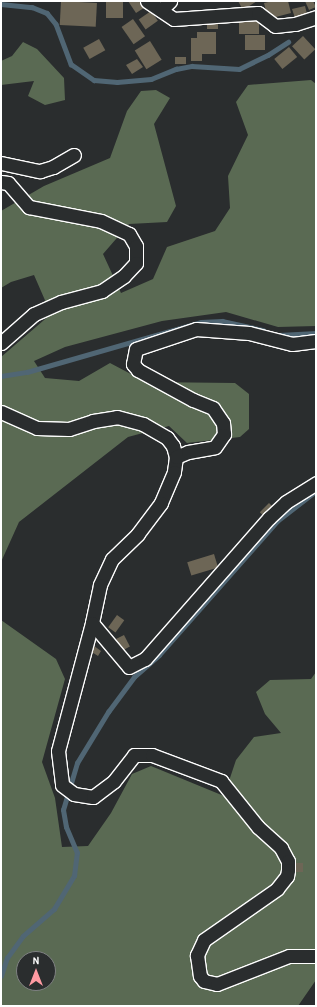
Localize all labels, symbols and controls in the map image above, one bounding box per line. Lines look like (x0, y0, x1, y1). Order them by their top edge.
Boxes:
north arrow (16, 951, 56, 991)
text: N (33, 953, 39, 967)

